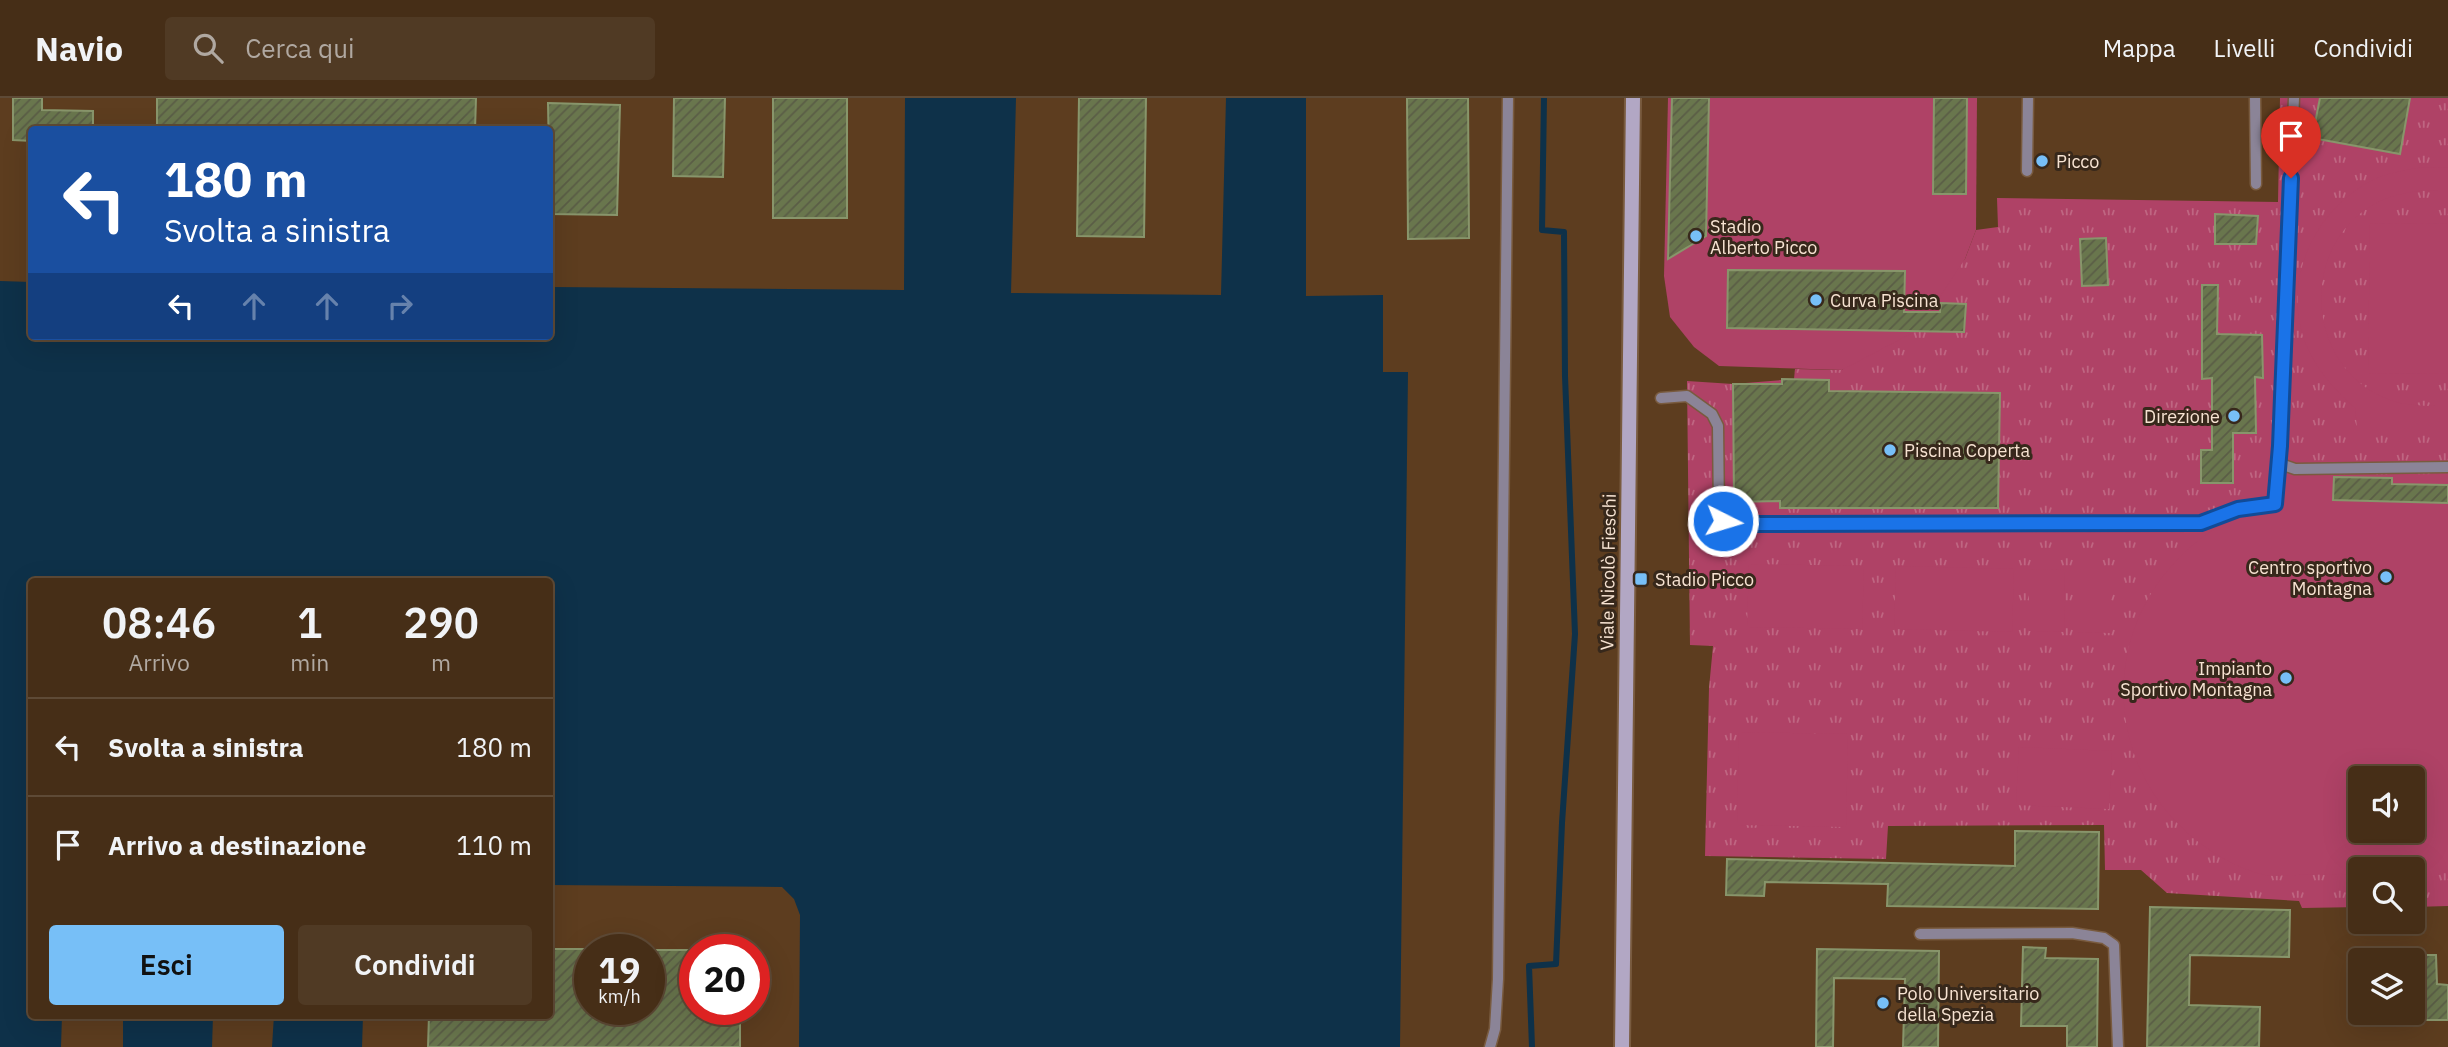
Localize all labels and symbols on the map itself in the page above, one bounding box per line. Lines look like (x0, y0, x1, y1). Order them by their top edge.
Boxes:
pin (2261, 106, 2321, 178)
place label: Picco (2056, 150, 2099, 173)
marker: Picco (2034, 153, 2050, 169)
place label: Stadio Alberto Picco (1710, 215, 1817, 259)
marker: Stadio Alberto Picco (1688, 228, 1704, 244)
place label: Curva Piscina (1830, 289, 1939, 312)
marker: Curva Piscina (1808, 292, 1824, 308)
place label: Direzione (2144, 405, 2220, 428)
marker: Direzione (2226, 408, 2242, 424)
place label: Piscina Coperta (1904, 439, 2030, 462)
marker: Piscina Coperta (1882, 442, 1898, 458)
position arrow (1686, 484, 1760, 558)
street label: Viale Nicolò Fieschi (1595, 494, 1621, 650)
place label: Centro sportivo Montagna (2248, 556, 2372, 600)
place label: Stadio Picco (1655, 568, 1754, 591)
marker: Centro sportivo Montagna (2378, 569, 2394, 585)
marker: Stadio Picco (1633, 571, 1649, 587)
place label: Impianto Sportivo Montagna (2120, 657, 2272, 701)
marker: Impianto Sportivo Montagna (2278, 670, 2294, 686)
speed limit sign: 20 (679, 934, 770, 1025)
place label: Polo Universitario della Spezia (1897, 982, 2039, 1026)
marker: Polo Universitario della Spezia (1875, 995, 1891, 1011)

